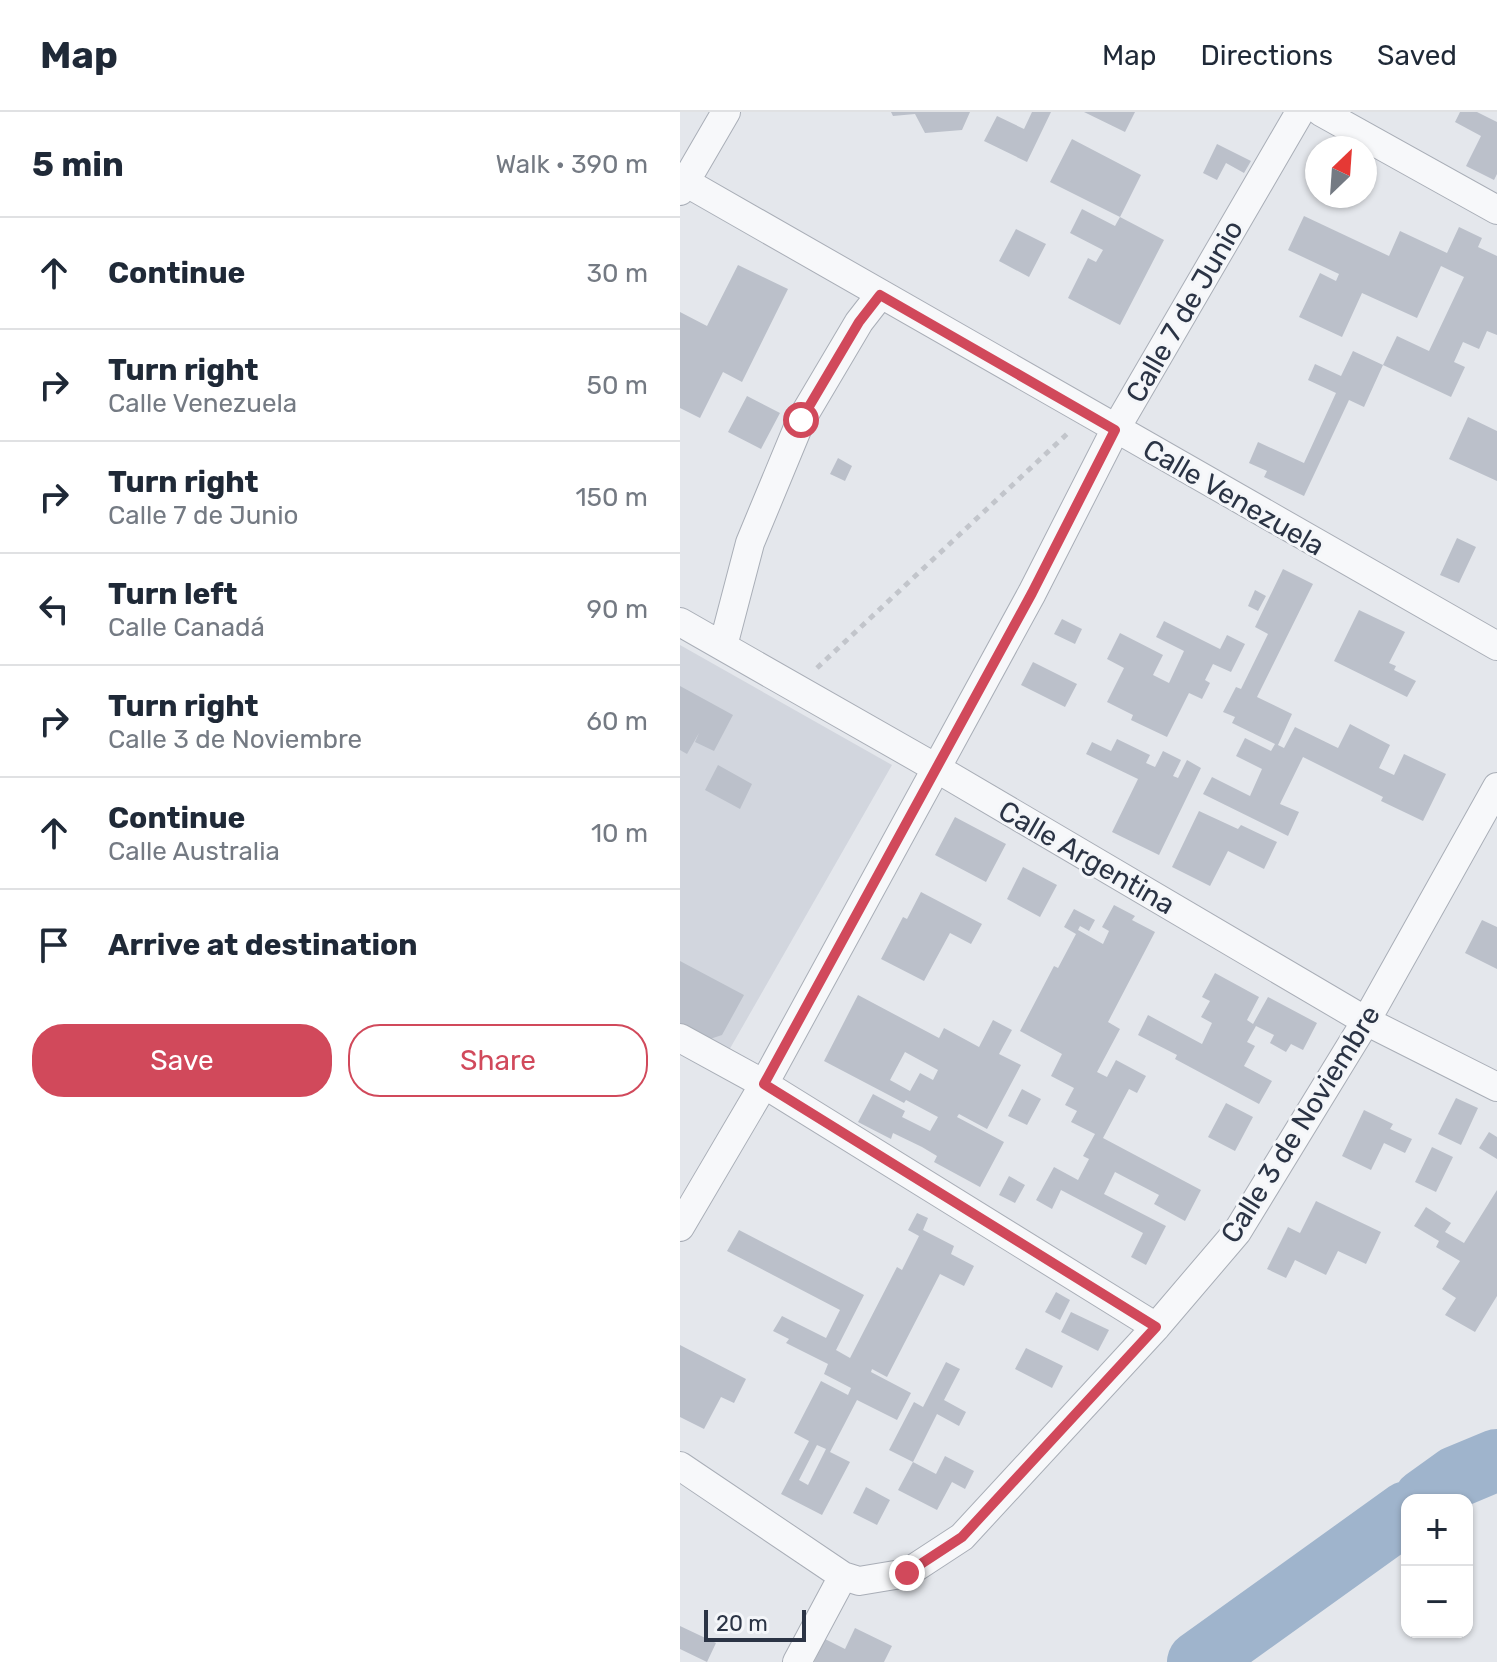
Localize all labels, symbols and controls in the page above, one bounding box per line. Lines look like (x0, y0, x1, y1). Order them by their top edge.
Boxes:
text: Map (40, 32, 118, 78)
text: Map (1102, 39, 1156, 72)
text: Directions (1200, 39, 1333, 72)
text: Saved (1377, 39, 1457, 72)
north arrow (1305, 136, 1377, 208)
text: 5 min (32, 144, 124, 185)
text: Walk · 390 m (496, 149, 648, 180)
street label: Calle 7 de Junio (1119, 214, 1250, 408)
icon: ahead (32, 251, 76, 295)
text: Continue (108, 255, 245, 291)
text: 30 m (586, 258, 648, 289)
text: Turn right (108, 352, 259, 388)
icon: right (32, 363, 76, 407)
text: 50 m (587, 370, 648, 401)
text: Calle Venezuela (108, 388, 297, 419)
route start (783, 402, 819, 438)
street label: Calle Venezuela (1137, 432, 1330, 563)
text: Turn right (108, 464, 259, 500)
icon: right (32, 475, 76, 519)
text: 150 m (575, 482, 648, 513)
text: Calle 7 de Junio (108, 500, 298, 531)
text: Turn left (108, 576, 238, 612)
icon: left (32, 587, 76, 631)
text: 90 m (587, 594, 648, 625)
text: Calle Canadá (108, 612, 265, 643)
text: Turn right (108, 688, 259, 724)
icon: right (32, 699, 76, 743)
text: 60 m (586, 706, 648, 737)
text: Calle 3 de Noviembre (108, 724, 362, 755)
street label: Calle Argentina (993, 794, 1181, 921)
text: Continue (108, 800, 245, 836)
icon: ahead (32, 811, 76, 855)
text: 10 m (591, 818, 648, 849)
text: Calle Australia (108, 836, 280, 867)
icon: arrive (32, 923, 76, 967)
text: Arrive at destination (108, 927, 418, 963)
street label: Calle 3 de Noviembre (1214, 999, 1387, 1249)
button: Save (32, 1024, 332, 1097)
button: Share (348, 1024, 648, 1097)
map controls (1401, 1494, 1473, 1638)
button: + (1401, 1494, 1473, 1566)
route end (889, 1555, 925, 1591)
button: − (1401, 1566, 1473, 1638)
scale bar (704, 1606, 806, 1642)
text: 20 m (716, 1610, 768, 1637)

